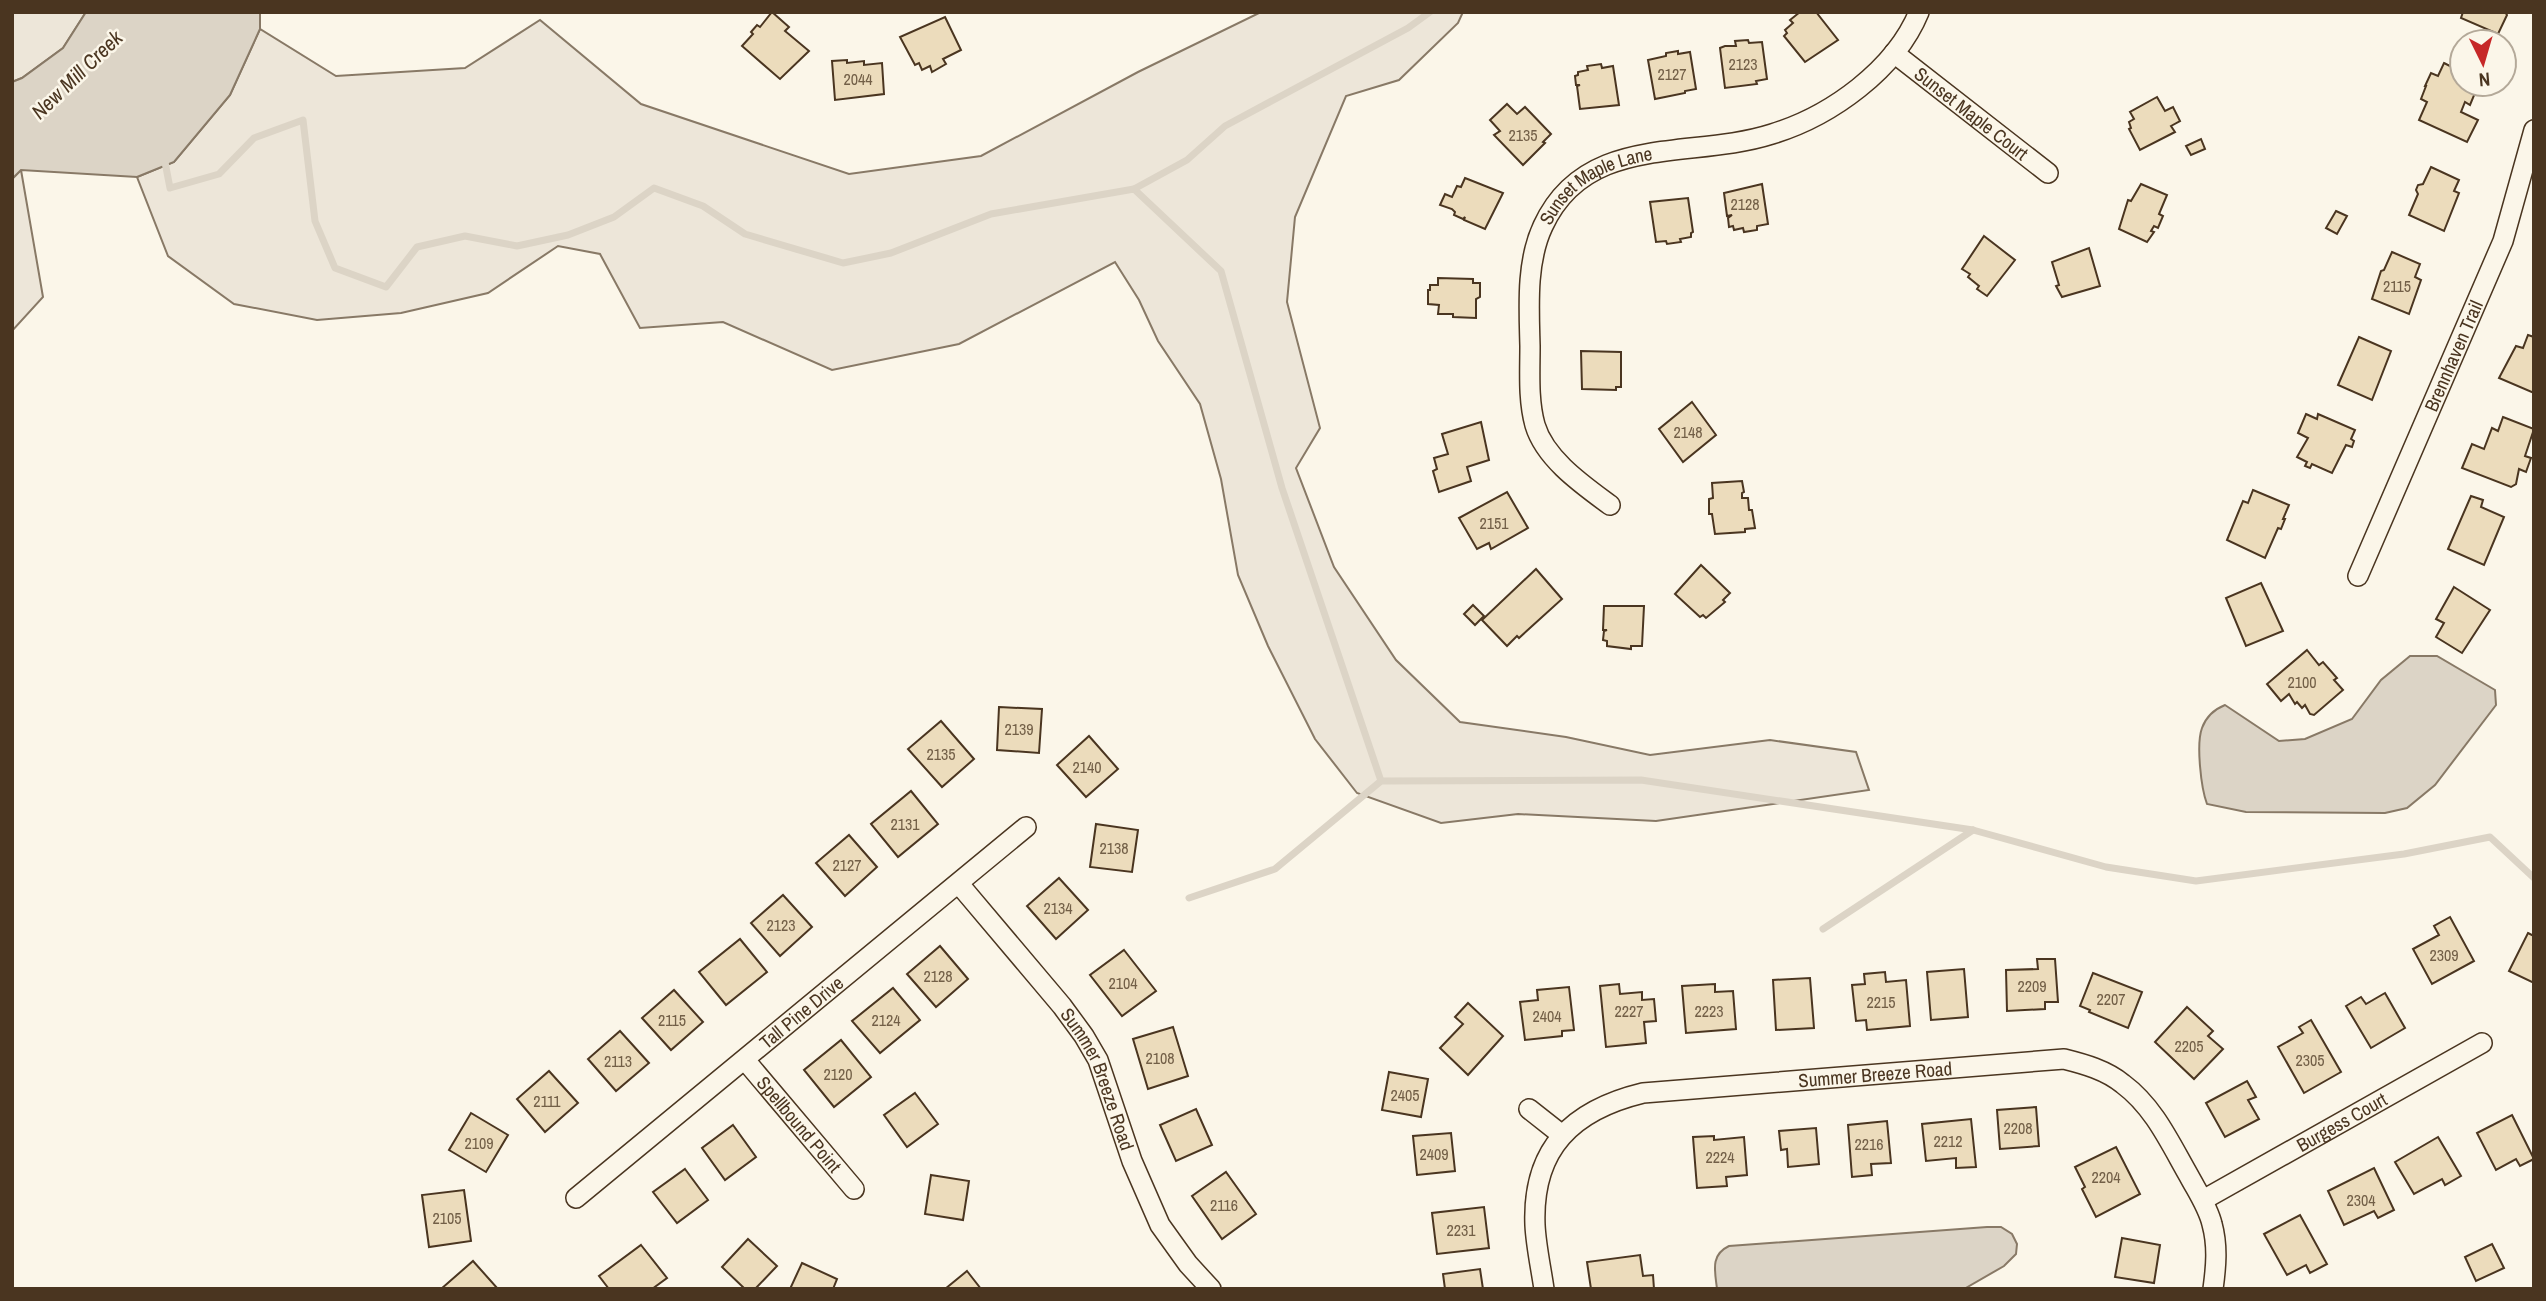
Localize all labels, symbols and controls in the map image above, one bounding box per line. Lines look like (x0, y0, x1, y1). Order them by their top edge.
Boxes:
water label: New Mill Creek (25, 23, 130, 126)
north arrow (2448, 28, 2518, 98)
house number: 2123 (1728, 53, 1758, 75)
street label: Sunset Maple Court (1909, 61, 2034, 166)
house number: 2127 (1657, 63, 1687, 85)
text: N (2478, 66, 2491, 93)
house number: 2044 (843, 68, 873, 90)
house number: 2135 (1508, 124, 1538, 146)
street label: Sunset Maple Lane (1533, 140, 1654, 229)
house number: 2128 (1730, 193, 1760, 215)
house number: 2115 (2383, 275, 2411, 297)
street label: Brennhaven Trail (2418, 296, 2489, 415)
house number: 2148 (1673, 421, 1703, 443)
house number: 2151 (1479, 512, 1509, 534)
house number: 2100 (2287, 671, 2317, 693)
house number: 2139 (1004, 718, 1034, 740)
house number: 2135 (926, 743, 956, 765)
house number: 2140 (1072, 756, 1102, 778)
house number: 2131 (890, 813, 920, 835)
house number: 2138 (1099, 837, 1129, 859)
house number: 2127 (832, 854, 862, 876)
house number: 2134 (1043, 897, 1073, 919)
house number: 2123 (766, 914, 796, 936)
house number: 2309 (2429, 944, 2459, 966)
house number: 2128 (923, 965, 953, 987)
street label: Tall Pine Drive (754, 970, 849, 1055)
house number: 2104 (1108, 972, 1138, 994)
house number: 2209 (2017, 975, 2047, 997)
house number: 2207 (2096, 988, 2126, 1010)
house number: 2215 (1866, 991, 1896, 1013)
house number: 2227 (1614, 1000, 1644, 1022)
house number: 2223 (1694, 1000, 1724, 1022)
street label: Summer Breeze Road (1055, 1003, 1140, 1154)
house number: 2404 (1532, 1005, 1562, 1027)
house number: 2115 (658, 1009, 686, 1031)
house number: 2124 (871, 1009, 901, 1031)
house number: 2205 (2174, 1035, 2204, 1057)
house number: 2108 (1145, 1047, 1175, 1069)
house number: 2305 (2295, 1049, 2325, 1071)
house number: 2113 (604, 1050, 632, 1072)
street label: Summer Breeze Road (1797, 1055, 1953, 1093)
house number: 2120 (823, 1063, 853, 1085)
street label: Spellbound Point (751, 1070, 848, 1178)
house number: 2405 (1390, 1084, 1420, 1106)
street label: Burgess Court (2292, 1086, 2392, 1158)
house number: 2111 (533, 1090, 561, 1112)
house number: 2208 (2003, 1117, 2033, 1139)
house number: 2212 (1933, 1130, 1963, 1152)
house number: 2109 (464, 1132, 494, 1154)
house number: 2216 (1854, 1133, 1884, 1155)
house number: 2409 (1419, 1143, 1449, 1165)
house number: 2224 (1705, 1146, 1735, 1168)
house number: 2204 (2091, 1166, 2121, 1188)
house number: 2304 (2346, 1189, 2376, 1211)
house number: 2116 (1210, 1194, 1238, 1216)
house number: 2105 (432, 1207, 462, 1229)
house number: 2231 (1446, 1219, 1476, 1241)

